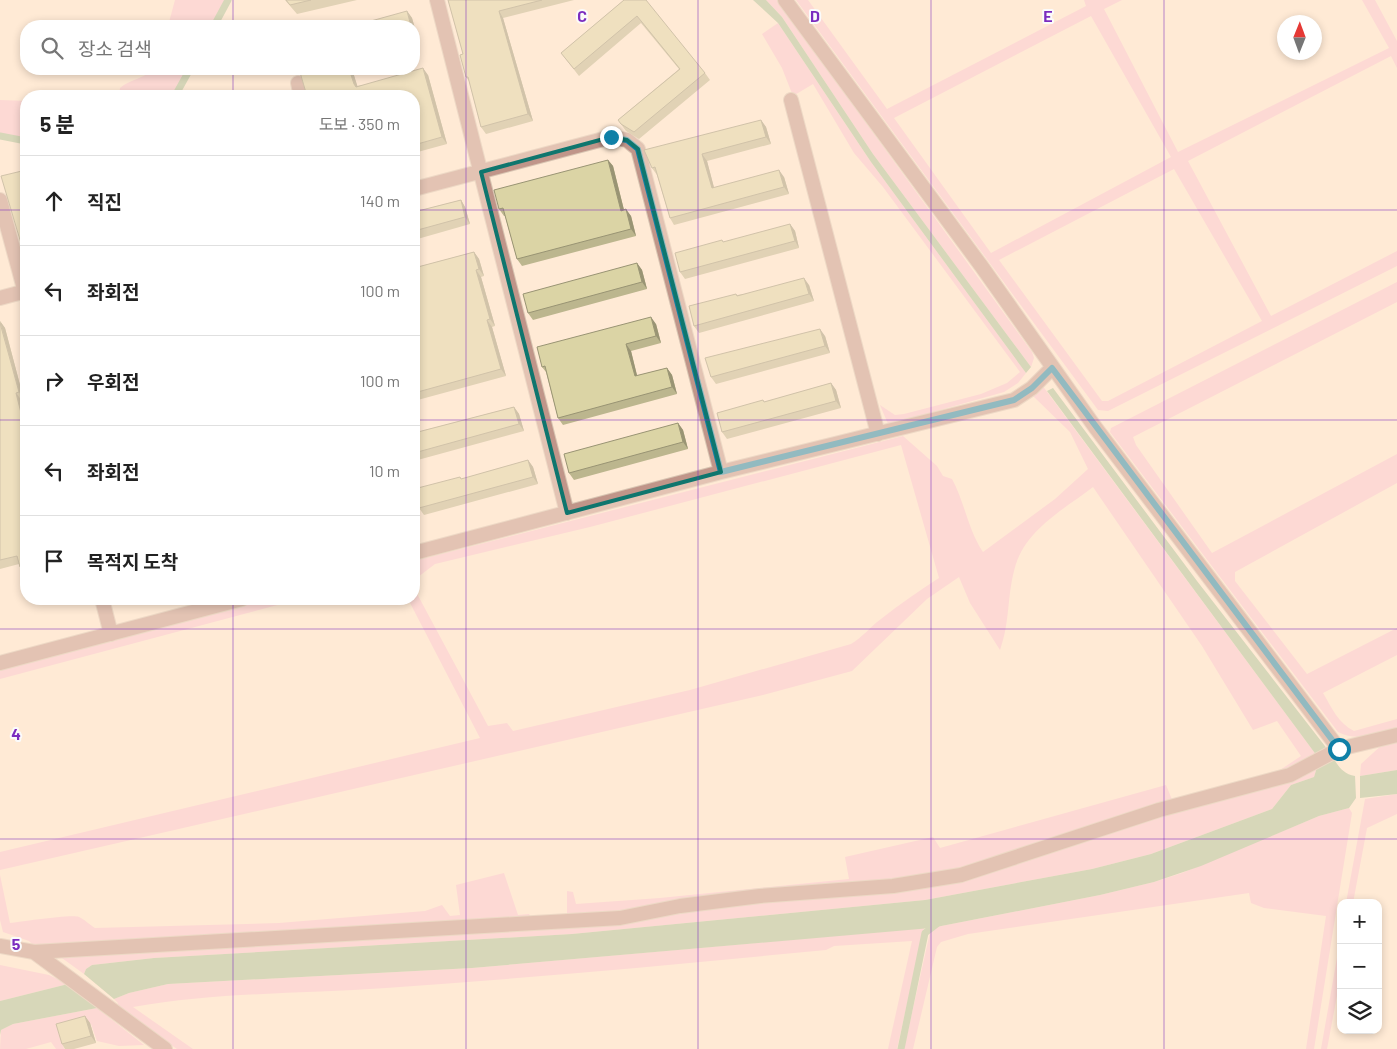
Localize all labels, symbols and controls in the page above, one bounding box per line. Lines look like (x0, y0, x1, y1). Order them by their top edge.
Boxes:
text: C (577, 6, 587, 25)
text: D (810, 6, 820, 25)
text: E (1043, 6, 1053, 25)
north arrow (1277, 15, 1322, 60)
search box (20, 20, 420, 75)
icon: search (38, 34, 66, 62)
text: 장소 검색 (78, 37, 152, 60)
text: 5 분 (40, 111, 75, 136)
text: 도보 · 350 m (319, 114, 400, 133)
route end (600, 126, 623, 149)
icon: ahead (40, 187, 68, 215)
text: 직진 (87, 190, 122, 213)
text: 140 m (360, 191, 400, 210)
icon: left (40, 277, 68, 305)
text: 좌회전 (87, 280, 139, 303)
text: 100 m (360, 281, 400, 300)
icon: right (40, 367, 68, 395)
text: 우회전 (87, 370, 139, 393)
text: 100 m (360, 371, 400, 390)
icon: left (40, 457, 68, 485)
text: 좌회전 (87, 460, 139, 483)
text: 10 m (369, 461, 400, 480)
icon: arrive (40, 547, 68, 575)
text: 목적지 도착 (87, 550, 178, 573)
text: 4 (11, 724, 21, 743)
route start (1328, 738, 1351, 761)
map controls (1337, 899, 1382, 1034)
button: + (1337, 899, 1382, 944)
text: 5 (12, 934, 21, 953)
button: − (1337, 944, 1382, 989)
button: layers (1337, 989, 1382, 1034)

